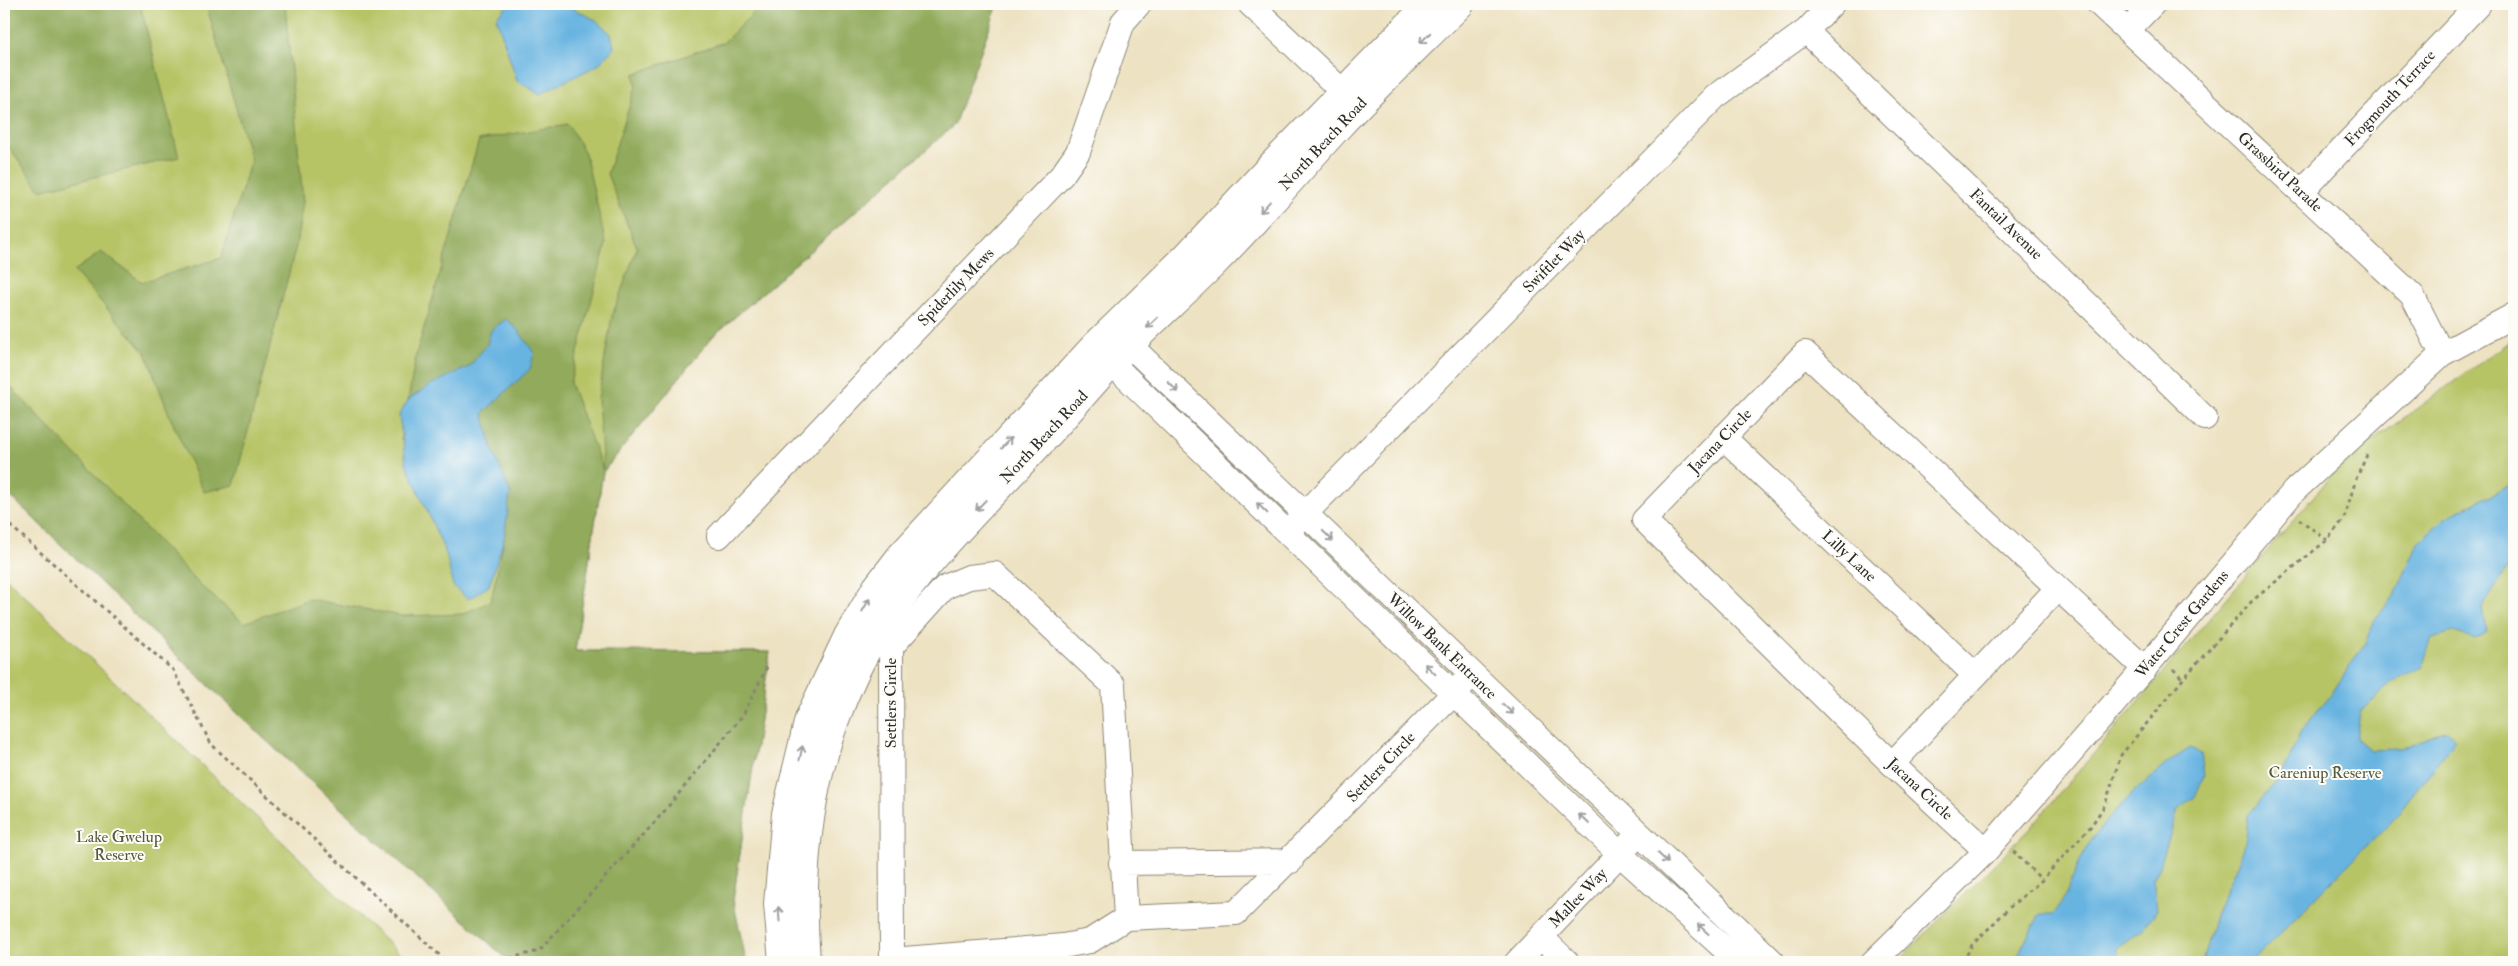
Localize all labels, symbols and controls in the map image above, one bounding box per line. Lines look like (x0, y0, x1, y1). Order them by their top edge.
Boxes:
one-way arrow (1420, 32, 1432, 44)
street label: Frogmouth Terrace (2340, 45, 2440, 150)
street label: North Beach Road (1275, 93, 1371, 195)
street label: Grassbird Parade (2233, 128, 2327, 217)
street label: Fantail Avenue (1965, 184, 2047, 264)
one-way arrow (1259, 200, 1271, 213)
street label: Swiftlet Way (1519, 224, 1590, 297)
street label: Spiderlily Mews (914, 244, 999, 331)
one-way arrow (1146, 317, 1158, 329)
one-way arrow (1167, 381, 1179, 393)
street label: North Beach Road (996, 386, 1092, 488)
street label: Jacana Circle (1683, 404, 1757, 479)
one-way arrow (1000, 436, 1012, 449)
one-way arrow (975, 499, 987, 512)
one-way arrow (1256, 502, 1269, 514)
street label: Lilly Lane (1817, 526, 1881, 587)
one-way arrow (1322, 530, 1334, 542)
street label: Water Crest Gardens (2130, 566, 2233, 683)
street label: Willow Bank Entrance (1382, 588, 1501, 704)
one-way arrow (861, 599, 871, 613)
street label: Settlers Circle (881, 657, 901, 748)
one-way arrow (1423, 663, 1436, 675)
one-way arrow (1501, 703, 1513, 715)
street label: Settlers Circle (1342, 727, 1420, 806)
one-way arrow (797, 746, 806, 762)
street label: Jacana Circle (1881, 753, 1957, 826)
park label: Careniup Reserve (2269, 763, 2382, 784)
one-way arrow (1578, 813, 1590, 825)
park label: Lake Gwelup Reserve (76, 827, 162, 865)
one-way arrow (1657, 852, 1670, 864)
street label: Mallee Way (1545, 863, 1612, 932)
one-way arrow (774, 906, 783, 922)
one-way arrow (1697, 924, 1710, 935)

